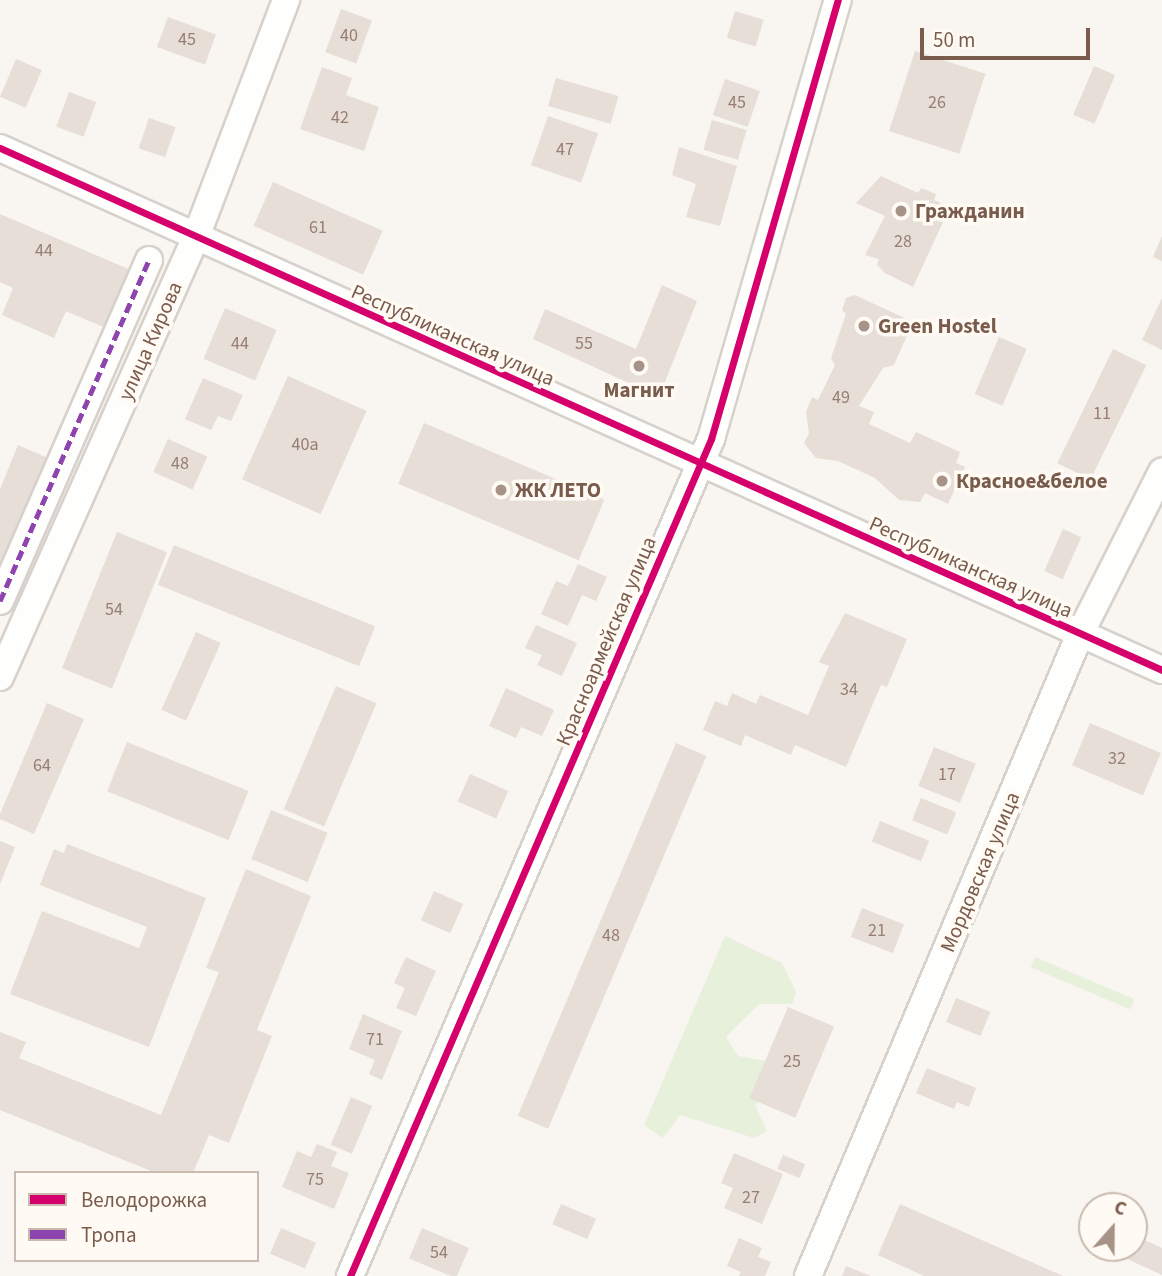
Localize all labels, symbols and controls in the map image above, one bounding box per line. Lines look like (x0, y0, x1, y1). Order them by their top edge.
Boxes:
scale bar (924, 14, 1094, 58)
house number: 40 (340, 25, 358, 47)
text: 50 m (933, 25, 975, 55)
house number: 45 (178, 29, 196, 51)
house number: 45 (728, 92, 746, 114)
house number: 26 (928, 92, 946, 114)
house number: 42 (331, 107, 349, 129)
house number: 47 (556, 139, 574, 161)
place label: Гражданин (915, 198, 1025, 224)
marker: Гражданин (893, 203, 909, 219)
house number: 61 (309, 217, 327, 239)
house number: 28 (894, 231, 912, 253)
house number: 44 (35, 240, 53, 262)
street label: улица Кирова (113, 278, 187, 404)
street label: Республиканская улица (347, 279, 559, 391)
place label: Green Hostel (878, 313, 997, 339)
marker: Green Hostel (856, 318, 872, 334)
house number: 44 (231, 333, 249, 355)
house number: 55 (575, 333, 593, 355)
marker: Магнит (631, 358, 647, 374)
place label: Магнит (604, 377, 674, 403)
house number: 49 (832, 387, 850, 409)
house number: 11 (1093, 403, 1111, 425)
house number: 40а (292, 434, 318, 456)
house number: 48 (171, 453, 189, 475)
place label: Красное&белое (956, 468, 1108, 494)
marker: Красное&белое (934, 473, 950, 489)
place label: ЖК ЛЕТО (515, 477, 601, 503)
marker: ЖК ЛЕТО (493, 482, 509, 498)
street label: Республиканская улица (865, 511, 1077, 623)
street label: Красноармейская улица (550, 533, 662, 749)
house number: 54 (105, 599, 123, 621)
house number: 34 (840, 679, 858, 701)
house number: 32 (1108, 748, 1126, 770)
house number: 64 (33, 755, 51, 777)
house number: 17 (938, 764, 956, 786)
street label: Мордовская улица (935, 788, 1025, 956)
house number: 21 (868, 920, 886, 942)
house number: 48 (602, 925, 620, 947)
house number: 71 (366, 1029, 384, 1051)
house number: 25 (783, 1051, 801, 1073)
house number: 75 (306, 1169, 324, 1191)
legend (14, 1171, 259, 1262)
text: Велодорожка (81, 1185, 207, 1215)
house number: 27 (742, 1187, 760, 1209)
north arrow (1078, 1192, 1148, 1262)
text: С (1110, 1194, 1130, 1223)
text: Тропа (81, 1220, 137, 1250)
house number: 54 (430, 1242, 448, 1264)

